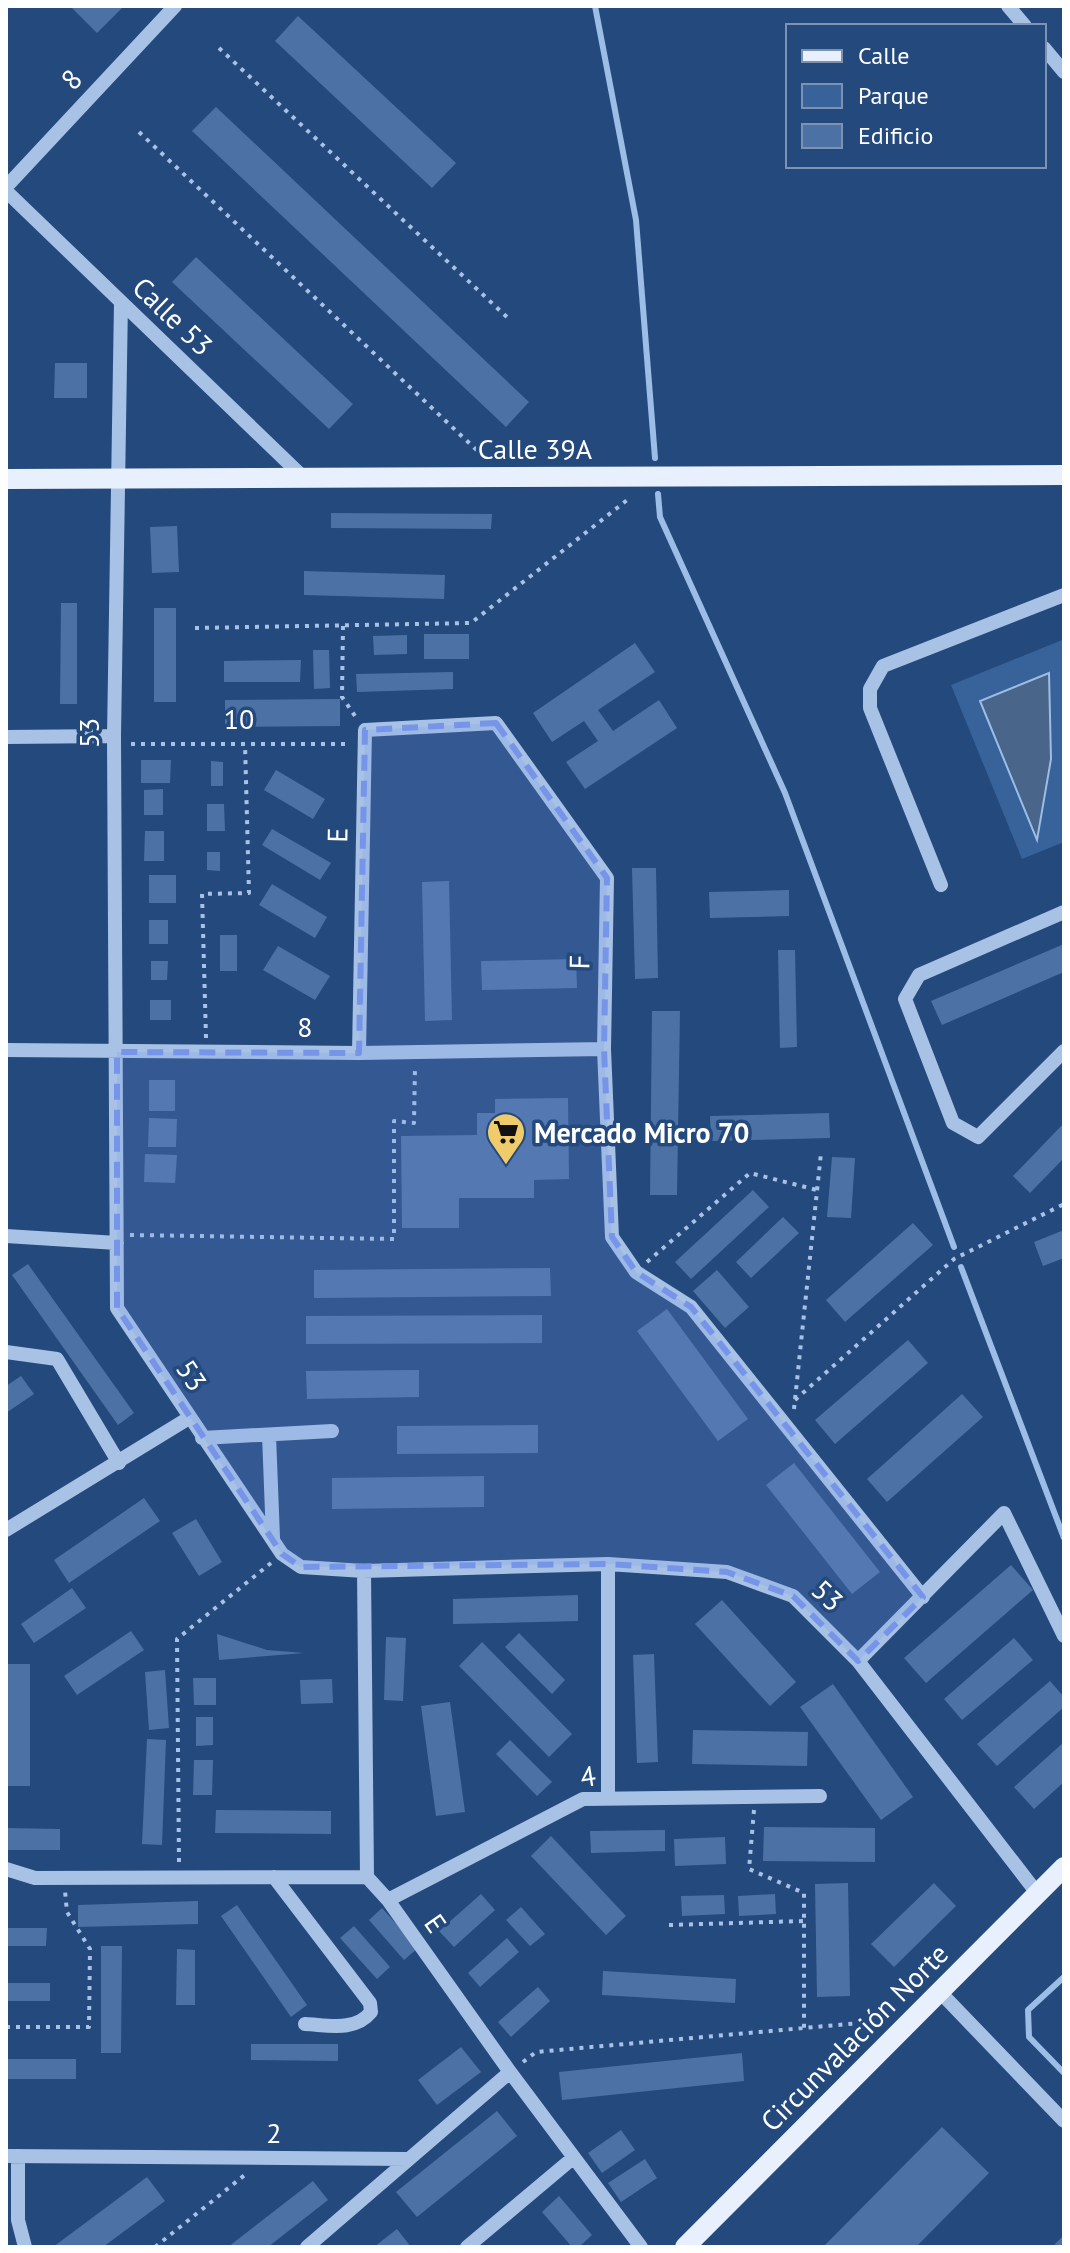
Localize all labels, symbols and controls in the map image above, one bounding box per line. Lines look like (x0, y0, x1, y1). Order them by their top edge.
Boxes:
legend (786, 24, 1046, 168)
text: Calle (858, 40, 909, 71)
street label: 8 (52, 61, 90, 97)
text: Parque (858, 80, 929, 111)
text: Edificio (858, 120, 933, 151)
street label: Calle 53 (125, 269, 221, 363)
street label: Calle 39A (478, 430, 593, 467)
street label: 10 (224, 700, 254, 737)
street label: 53 (70, 718, 107, 748)
street label: E (318, 827, 356, 843)
street label: F (560, 954, 598, 970)
street label: 8 (297, 1008, 313, 1045)
supermarket icon: Mercado Micro 70 (485, 1111, 527, 1166)
place label: Mercado Micro 70 (534, 1114, 749, 1151)
street label: 53 (168, 1352, 216, 1398)
street label: 53 (804, 1571, 852, 1619)
street label: 4 (578, 1757, 598, 1795)
street label: E (417, 1906, 455, 1940)
street label: Circunvalación Norte (752, 1935, 956, 2139)
street label: 2 (266, 2114, 282, 2151)

